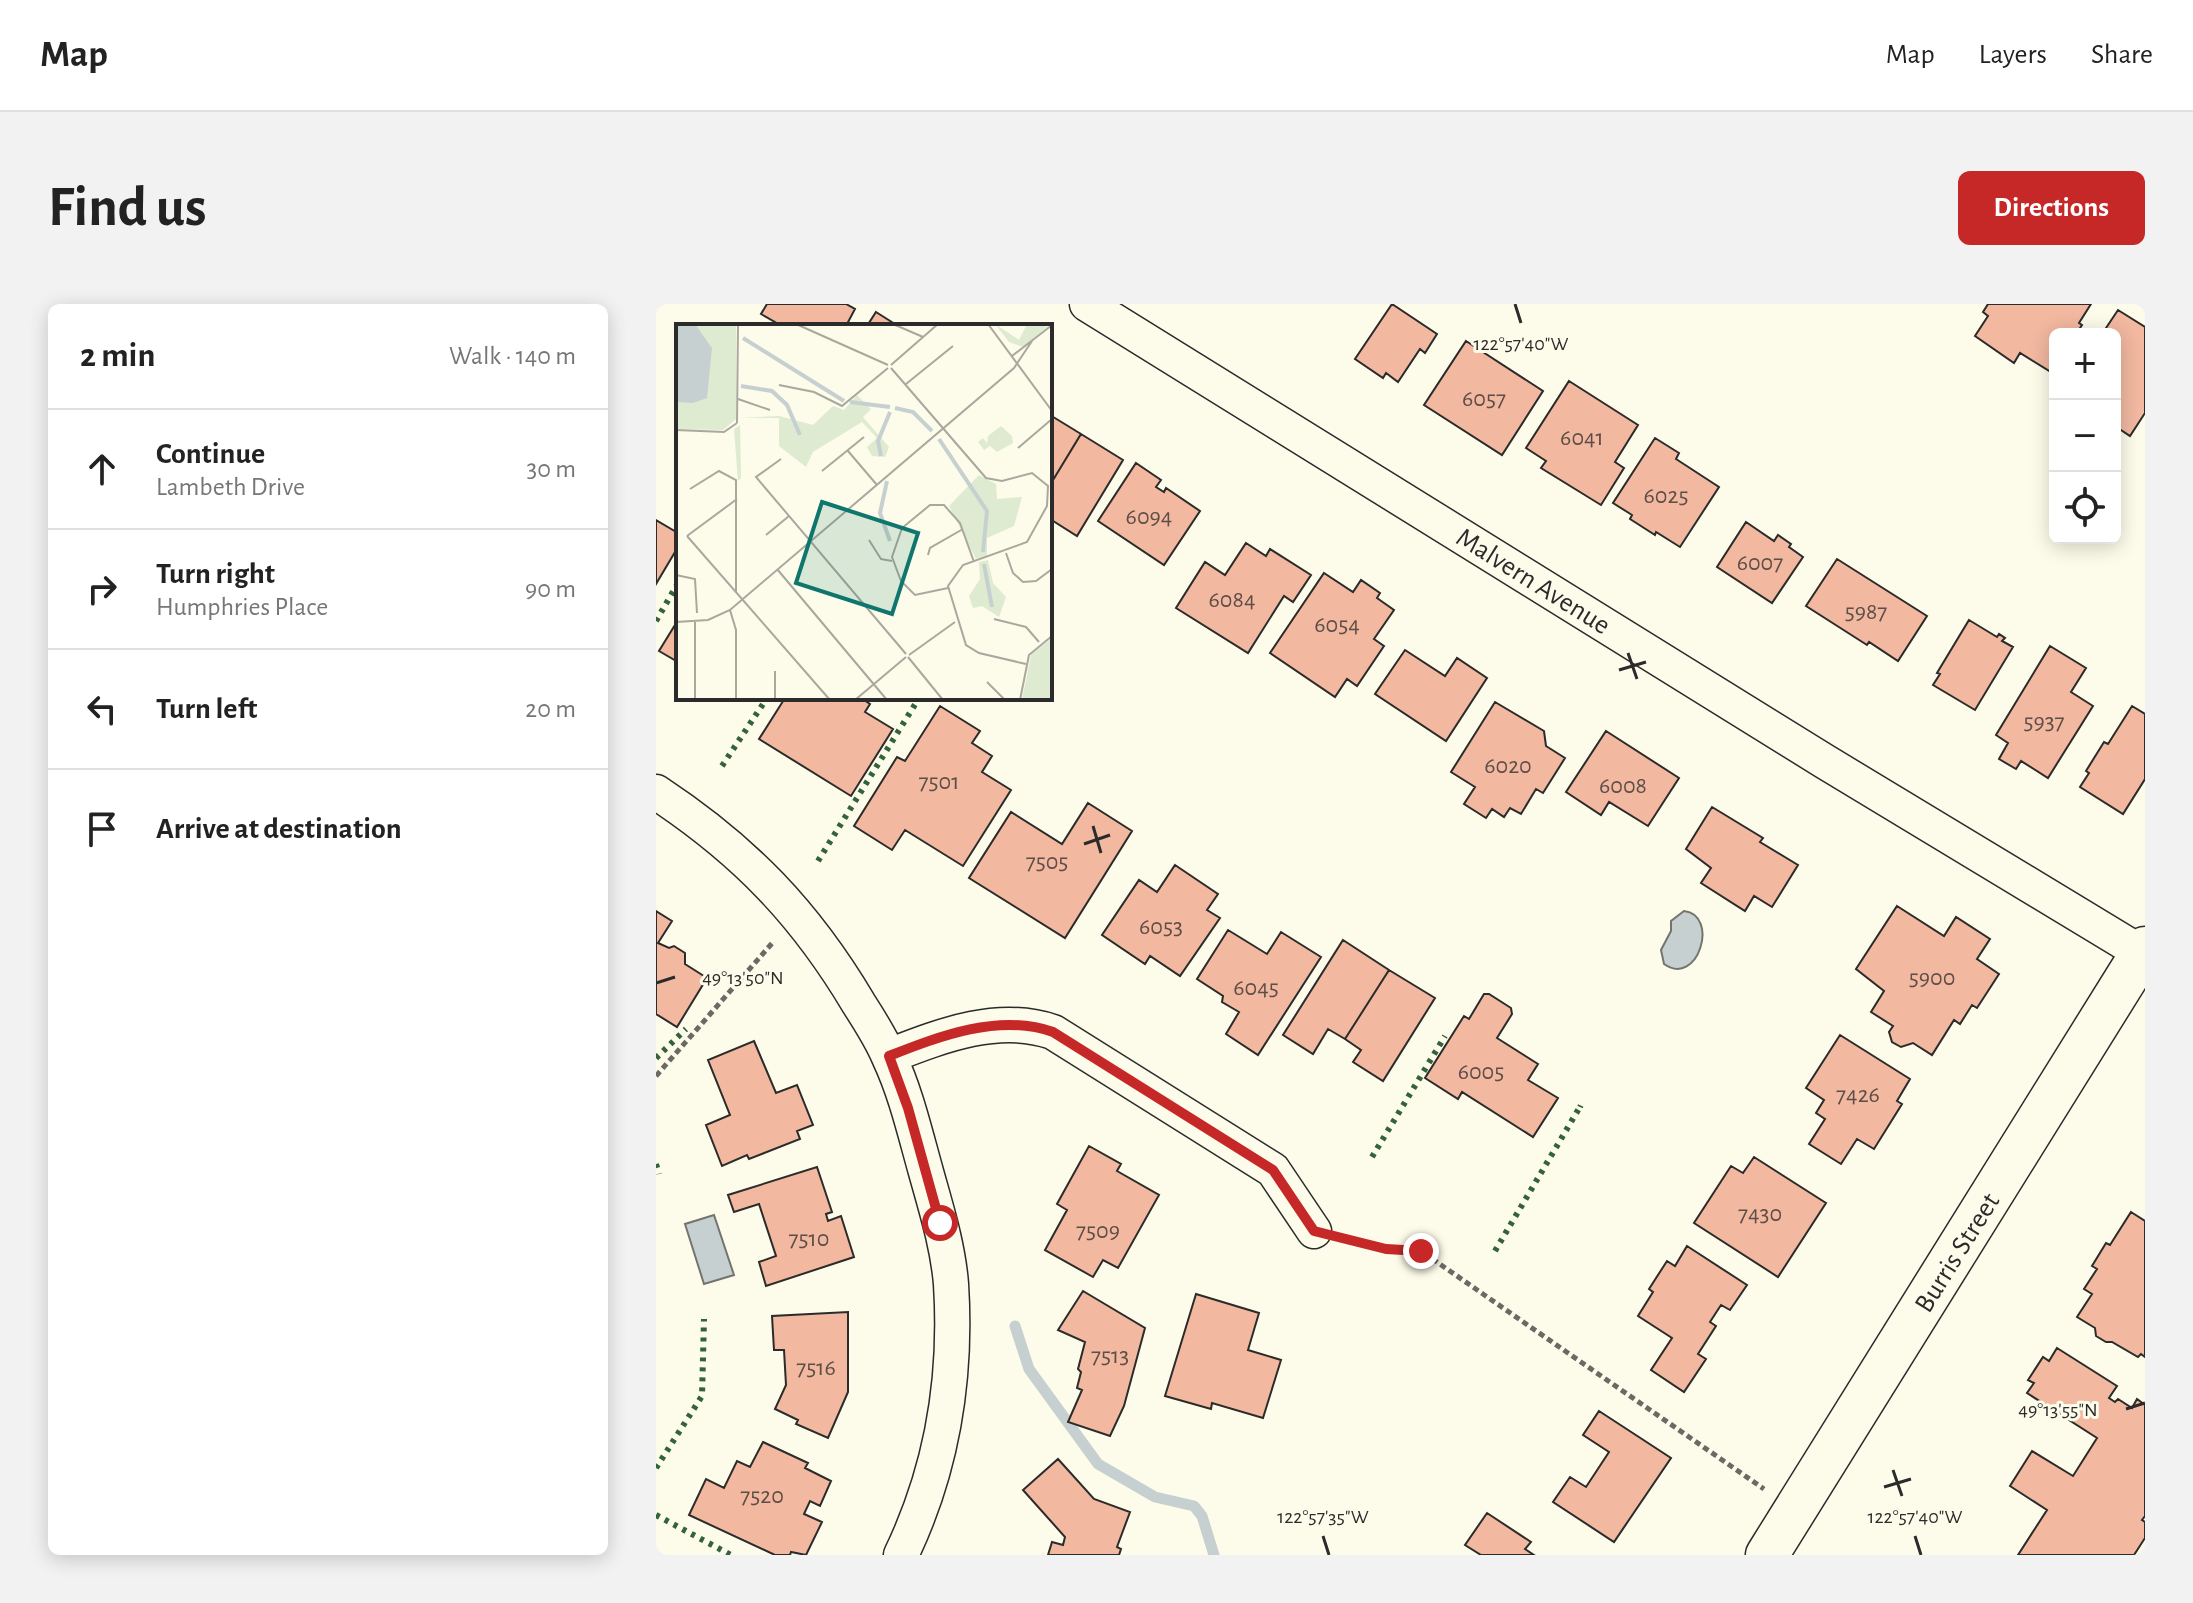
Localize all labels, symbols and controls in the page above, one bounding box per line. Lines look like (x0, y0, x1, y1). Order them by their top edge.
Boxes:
text: Map (40, 36, 108, 74)
text: Map (1886, 41, 1935, 69)
text: Layers (1979, 41, 2047, 69)
text: Share (2091, 41, 2153, 69)
button: Directions (1958, 171, 2145, 245)
text: Find us (48, 180, 206, 236)
inset map (676, 324, 1052, 700)
map controls (2049, 328, 2121, 544)
button: + (2049, 328, 2121, 400)
text: 122°57'40"W (1474, 334, 1569, 354)
text: 2 min (80, 339, 155, 373)
text: Walk · 140 m (449, 343, 576, 369)
house number: 6057 (1462, 387, 1506, 411)
button: − (2049, 400, 2121, 472)
house number: 6041 (1560, 426, 1604, 450)
text: Continue (156, 439, 265, 469)
icon: ahead (80, 447, 124, 491)
text: 30 m (526, 456, 576, 482)
button: locate (2049, 472, 2121, 544)
text: Lambeth Drive (156, 474, 305, 500)
house number: 6025 (1644, 484, 1688, 508)
house number: 6094 (1126, 505, 1172, 529)
street label: Malvern Avenue (1451, 523, 1615, 640)
house number: 6007 (1737, 551, 1783, 575)
text: Turn right (156, 559, 275, 589)
icon: right (80, 567, 124, 611)
text: 90 m (525, 576, 576, 602)
house number: 6084 (1209, 588, 1255, 612)
text: Humphries Place (156, 594, 328, 620)
house number: 5987 (1845, 600, 1887, 624)
house number: 6054 (1314, 613, 1360, 637)
icon: left (80, 687, 124, 731)
text: Turn left (156, 694, 257, 724)
text: 20 m (525, 696, 576, 722)
house number: 5937 (2023, 710, 2065, 734)
house number: 6020 (1484, 754, 1532, 778)
house number: 7501 (919, 770, 959, 794)
house number: 6008 (1599, 774, 1647, 798)
icon: arrive (80, 807, 124, 851)
text: Arrive at destination (156, 814, 402, 844)
house number: 7505 (1026, 850, 1068, 874)
house number: 6053 (1139, 915, 1183, 939)
house number: 5900 (1909, 966, 1955, 990)
text: 49°13'50"N (702, 968, 784, 988)
house number: 6045 (1233, 976, 1279, 1000)
house number: 6005 (1458, 1060, 1504, 1084)
house number: 7426 (1836, 1083, 1880, 1107)
street label: Burris Street (1910, 1188, 2005, 1318)
house number: 7430 (1738, 1202, 1782, 1226)
route start (922, 1205, 958, 1241)
house number: 7509 (1076, 1219, 1120, 1243)
house number: 7510 (789, 1227, 829, 1251)
route end (1403, 1233, 1439, 1269)
house number: 7513 (1091, 1344, 1129, 1368)
house number: 7516 (796, 1356, 836, 1380)
text: 49°13'55"N (2018, 1400, 2098, 1420)
house number: 7520 (740, 1484, 784, 1508)
text: 122°57'35"W (1277, 1507, 1369, 1527)
text: 122°57'40"W (1868, 1507, 1963, 1527)

